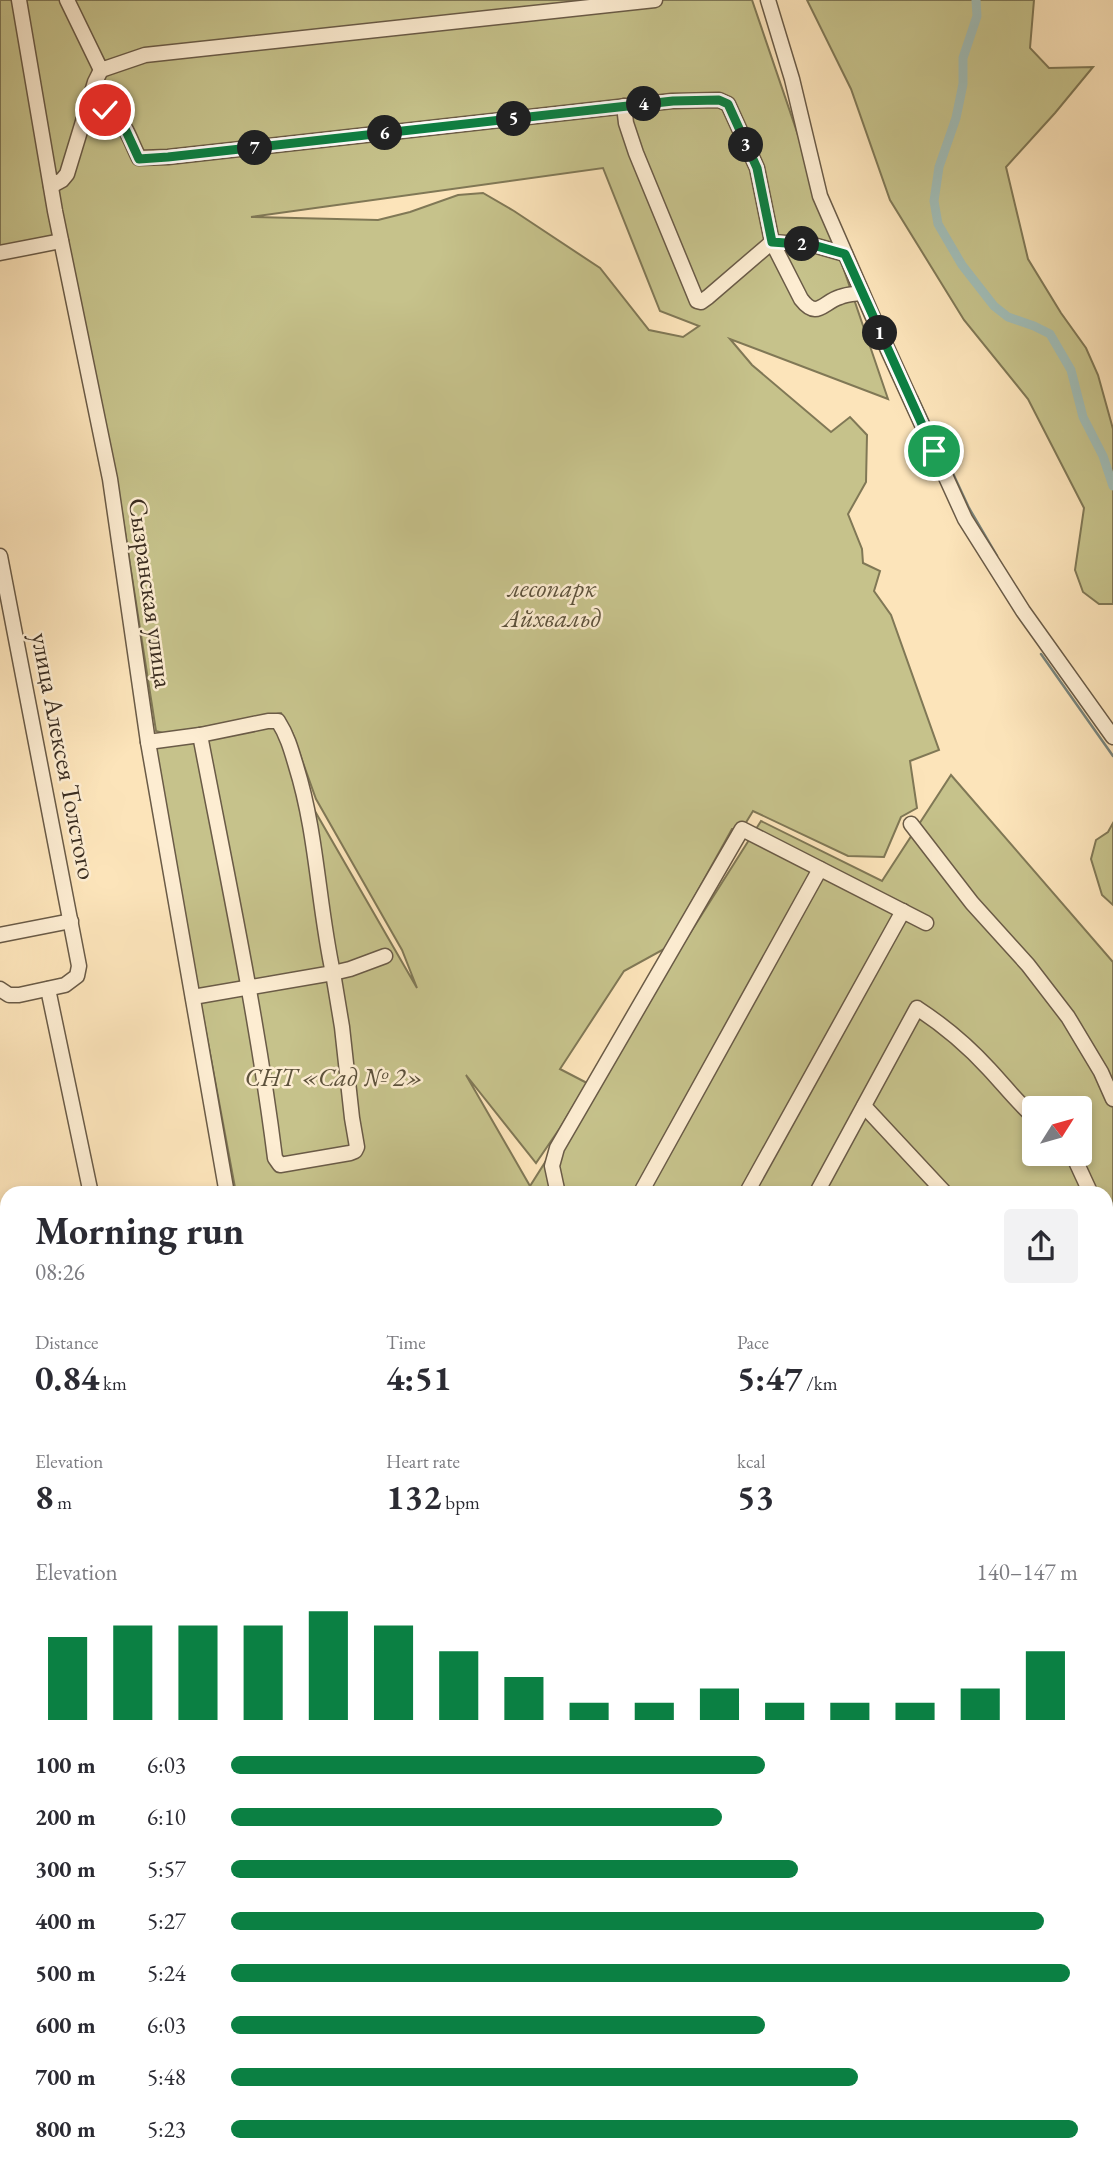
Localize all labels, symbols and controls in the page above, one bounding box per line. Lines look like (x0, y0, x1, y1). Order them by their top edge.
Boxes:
pin (75, 80, 135, 140)
pin: 4 (626, 86, 662, 122)
icon: check (86, 91, 124, 129)
text: 4 (638, 91, 649, 116)
pin: 5 (496, 102, 532, 136)
text: 5 (508, 106, 519, 131)
pin: 6 (368, 116, 402, 150)
text: 6 (379, 120, 390, 145)
pin: 3 (728, 128, 764, 162)
pin: 7 (238, 130, 272, 166)
text: 3 (740, 132, 751, 157)
text: 7 (249, 135, 260, 160)
pin: 2 (784, 226, 820, 262)
text: 2 (796, 231, 807, 256)
pin: 1 (862, 316, 898, 350)
text: 1 (874, 320, 885, 345)
pin (904, 421, 964, 481)
icon: arrive (915, 432, 953, 470)
street label: Сызранская улица (121, 496, 181, 691)
park label: лесопарк Айхвальд (501, 571, 602, 635)
street label: улица Алексея Толстого (23, 630, 105, 882)
park label: СНТ «Сад № 2» (245, 1060, 423, 1094)
north arrow (1022, 1096, 1092, 1166)
map controls (1022, 1096, 1092, 1166)
text: Morning run (35, 1206, 244, 1255)
button: share (1004, 1209, 1078, 1283)
text: 08:26 (35, 1257, 85, 1287)
text: Distance (35, 1330, 98, 1355)
text: Time (386, 1330, 426, 1355)
text: Pace (737, 1330, 769, 1355)
text: 0.84 (35, 1355, 99, 1400)
text: 4:51 (386, 1355, 451, 1400)
text: 5:47 (737, 1355, 802, 1400)
text: km (99, 1371, 127, 1396)
text: /km (802, 1371, 838, 1396)
text: Elevation (35, 1449, 103, 1474)
text: Heart rate (386, 1449, 460, 1474)
text: kcal (737, 1449, 766, 1474)
text: 8 (35, 1474, 54, 1519)
text: 132 (386, 1474, 442, 1519)
text: 53 (737, 1474, 774, 1519)
text: m (54, 1490, 72, 1515)
text: bpm (442, 1490, 480, 1515)
text: Elevation (35, 1557, 118, 1587)
text: 140–147 m (977, 1557, 1078, 1587)
text: 100 m (35, 1750, 96, 1780)
text: 6:03 (147, 1750, 186, 1780)
text: 200 m (35, 1802, 96, 1832)
text: 6:10 (147, 1802, 186, 1832)
text: 300 m (35, 1854, 96, 1884)
text: 5:57 (147, 1854, 186, 1884)
text: 400 m (35, 1906, 96, 1936)
text: 5:27 (147, 1906, 186, 1936)
text: 500 m (35, 1958, 96, 1988)
text: 5:24 (147, 1958, 186, 1988)
text: 600 m (35, 2010, 96, 2040)
text: 6:03 (147, 2010, 186, 2040)
text: 700 m (35, 2062, 96, 2092)
text: 5:48 (147, 2062, 186, 2092)
text: 800 m (35, 2114, 96, 2144)
text: 5:23 (147, 2114, 186, 2144)

